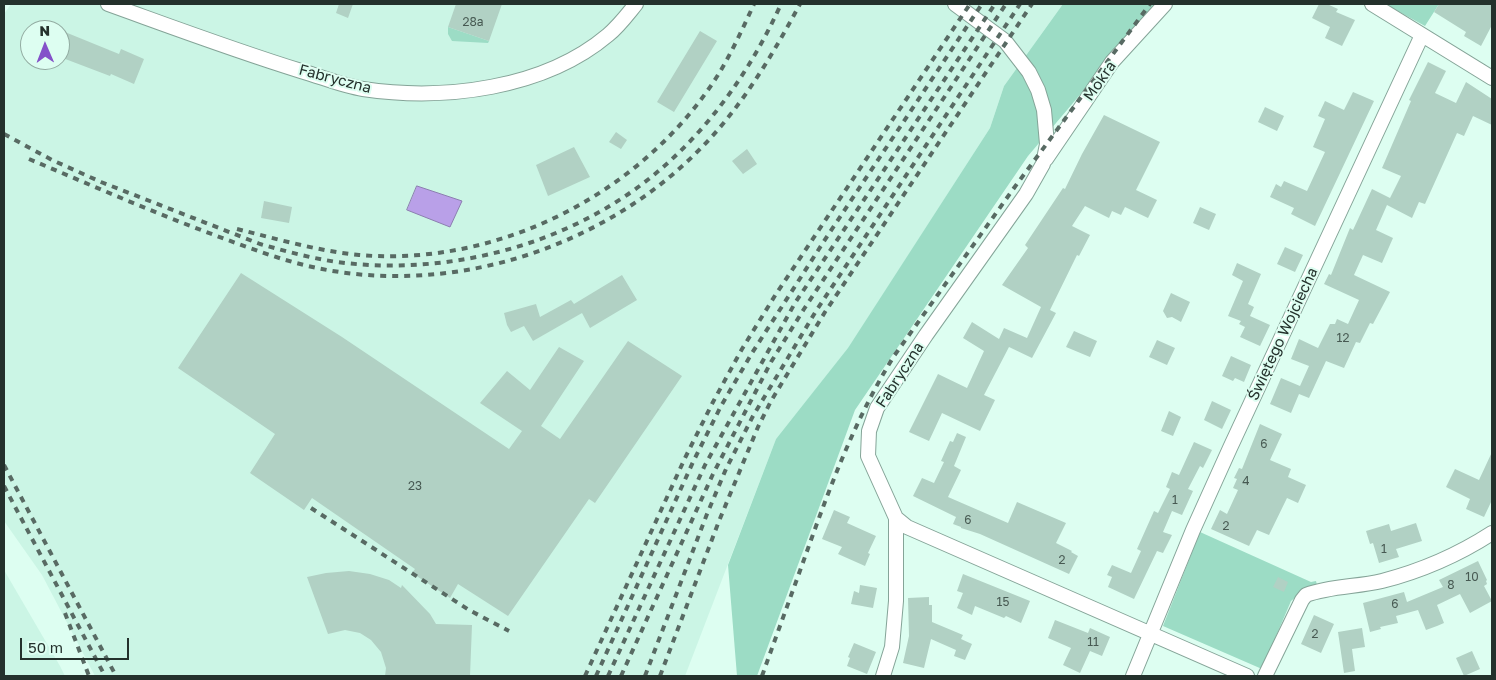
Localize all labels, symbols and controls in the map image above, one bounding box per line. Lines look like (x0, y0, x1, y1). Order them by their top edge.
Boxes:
house number: 28a (462, 15, 484, 29)
north arrow (20, 20, 70, 70)
text: N (39, 22, 50, 39)
street label: Mokra (1080, 58, 1120, 104)
street label: Fabryczna (297, 61, 373, 97)
street label: Świętego Wojciecha (1244, 265, 1322, 403)
house number: 12 (1337, 331, 1349, 345)
street label: Fabryczna (872, 339, 928, 411)
house number: 6 (1260, 437, 1268, 451)
house number: 4 (1242, 474, 1250, 488)
house number: 23 (408, 479, 422, 493)
house number: 1 (1172, 493, 1178, 507)
house number: 6 (964, 513, 972, 527)
house number: 2 (1223, 519, 1229, 533)
house number: 1 (1381, 542, 1387, 556)
house number: 2 (1059, 553, 1065, 567)
house number: 10 (1465, 570, 1479, 584)
house number: 8 (1447, 578, 1455, 592)
house number: 15 (997, 595, 1009, 609)
house number: 6 (1391, 597, 1399, 611)
house number: 2 (1312, 627, 1318, 641)
scale bar (22, 628, 131, 660)
house number: 11 (1087, 635, 1099, 649)
text: 50 m (28, 638, 63, 656)

